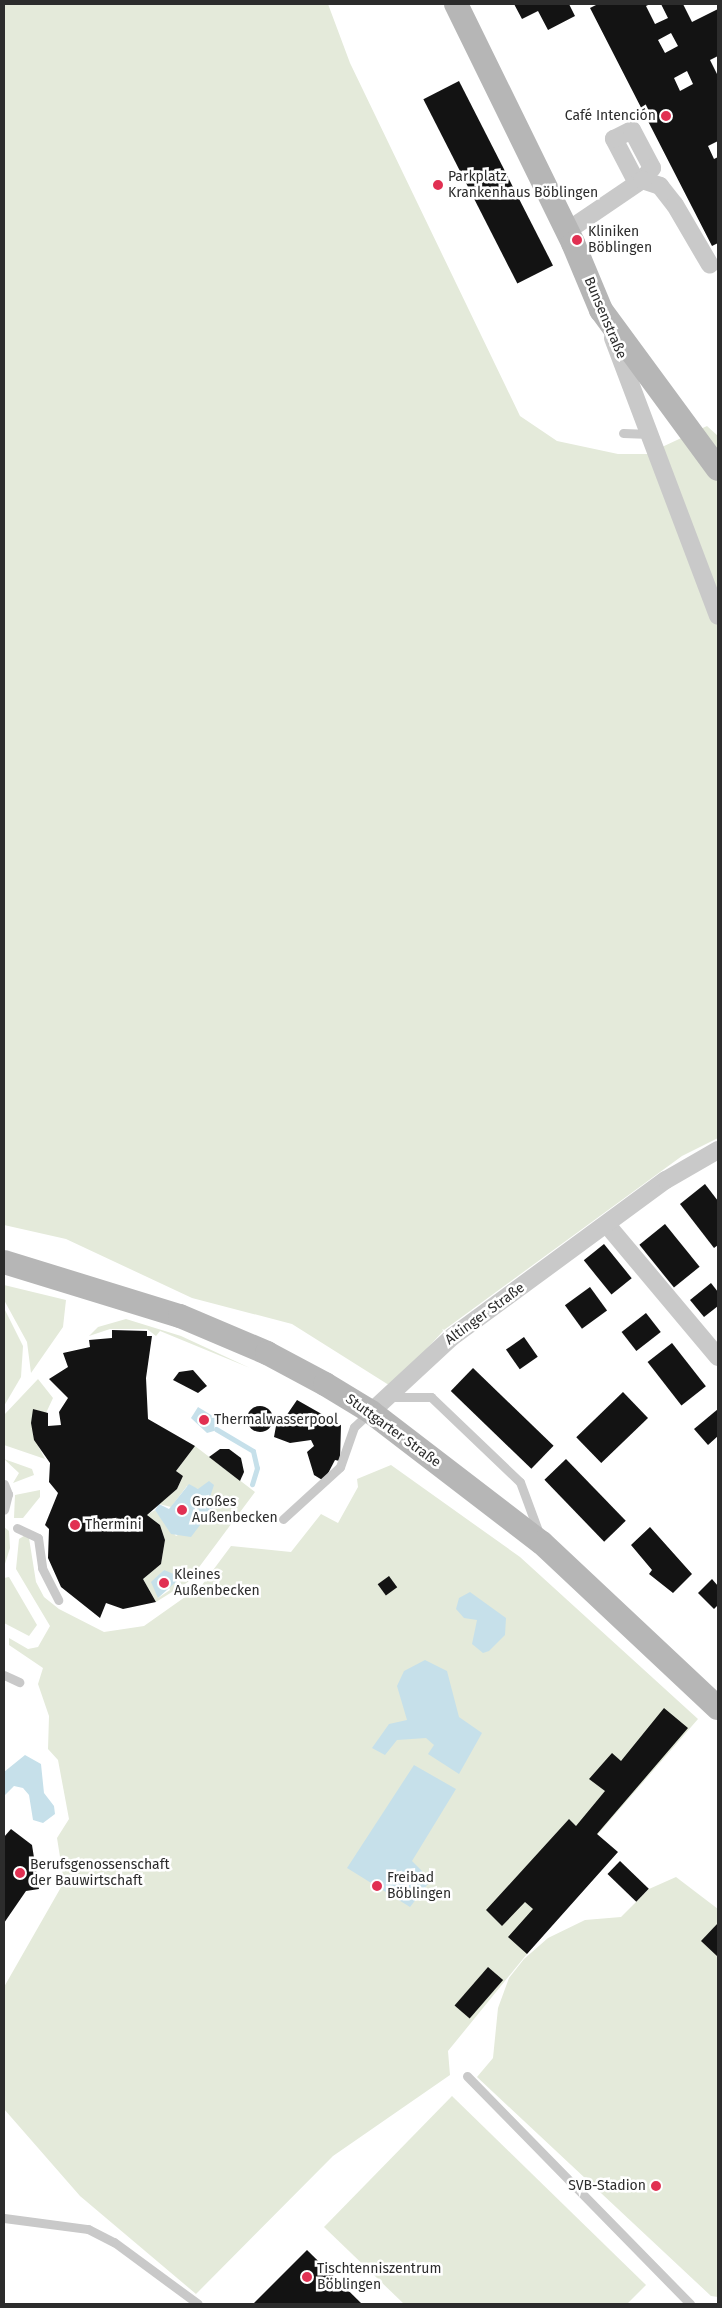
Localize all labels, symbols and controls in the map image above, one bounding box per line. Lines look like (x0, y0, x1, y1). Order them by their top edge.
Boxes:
place label: Café Intención (565, 108, 656, 124)
marker: Café Intención (660, 110, 672, 122)
place label: Parkplatz Krankenhaus Böblingen (448, 169, 598, 202)
marker: Parkplatz Krankenhaus Böblingen (432, 179, 444, 191)
place label: Kliniken Böblingen (588, 224, 652, 256)
marker: Kliniken Böblingen (570, 233, 584, 247)
street label: Bunsenstraße (580, 275, 630, 361)
street label: Altinger Straße (442, 1279, 528, 1349)
street label: Stuttgarter Straße (342, 1391, 444, 1471)
place label: Thermalwasserpool (214, 1412, 338, 1428)
marker: Thermalwasserpool (198, 1414, 210, 1426)
place label: Großes Außenbecken (192, 1494, 278, 1526)
marker: Großes Außenbecken (176, 1504, 188, 1516)
place label: Thermini (85, 1517, 142, 1533)
marker: Thermini (69, 1519, 81, 1531)
place label: Kleines Außenbecken (174, 1567, 260, 1600)
marker: Kleines Außenbecken (158, 1577, 170, 1589)
place label: Berufsgenossenschaft der Bauwirtschaft (30, 1857, 169, 1890)
marker: Berufsgenossenschaft der Bauwirtschaft (14, 1867, 26, 1879)
place label: Freibad Böblingen (387, 1870, 451, 1902)
marker: Freibad Böblingen (371, 1880, 383, 1892)
place label: SVB-Stadion (568, 2178, 646, 2194)
marker: SVB-Stadion (650, 2180, 662, 2192)
place label: Tischtenniszentrum Böblingen (317, 2261, 441, 2294)
marker: Tischtenniszentrum Böblingen (301, 2271, 313, 2283)

